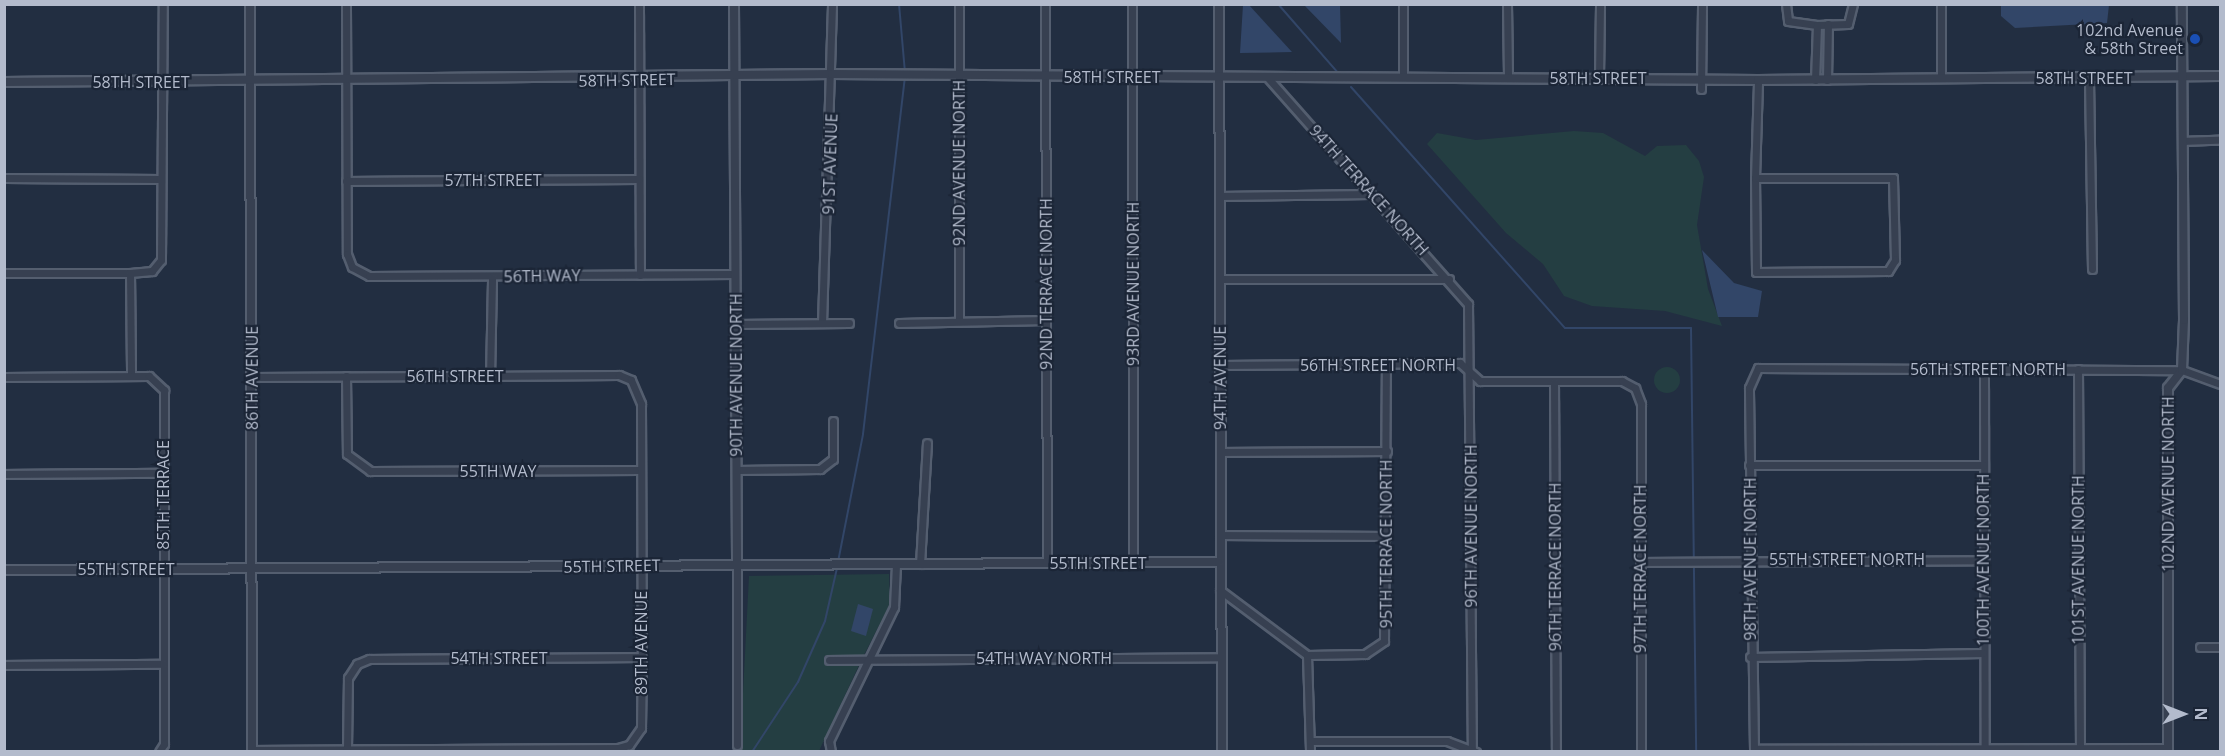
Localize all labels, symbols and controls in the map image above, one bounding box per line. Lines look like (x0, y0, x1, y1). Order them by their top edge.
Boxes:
place label: 102nd Avenue & 58th Street (2076, 20, 2183, 58)
marker: 102nd Avenue & 58th Street (2188, 32, 2202, 46)
street label: 58TH STREET (1063, 67, 1161, 87)
street label: 58TH STREET (1549, 68, 1647, 88)
street label: 58TH STREET (2035, 68, 2133, 88)
street label: 58TH STREET (578, 70, 676, 90)
street label: 58TH STREET (92, 72, 190, 92)
street label: 92ND AVENUE NORTH (949, 80, 969, 246)
street label: 91ST AVENUE (819, 113, 841, 215)
street label: 94TH TERRACE NORTH (1305, 121, 1433, 259)
street label: 57TH STREET (444, 170, 542, 190)
street label: 92ND TERRACE NORTH (1036, 198, 1056, 370)
street label: 93RD AVENUE NORTH (1123, 202, 1143, 366)
street label: 56TH WAY (503, 266, 581, 286)
street label: 90TH AVENUE NORTH (726, 293, 746, 457)
street label: 86TH AVENUE (242, 326, 262, 430)
street label: 94TH AVENUE (1210, 326, 1230, 430)
street label: 56TH STREET NORTH (1300, 355, 1456, 375)
street label: 56TH STREET NORTH (1910, 359, 2066, 379)
street label: 56TH STREET (406, 366, 504, 386)
street label: 102ND AVENUE NORTH (2158, 396, 2178, 572)
street label: 85TH TERRACE (153, 440, 173, 550)
street label: 96TH AVENUE NORTH (1461, 444, 1481, 608)
street label: 95TH TERRACE NORTH (1376, 460, 1396, 628)
street label: 55TH WAY (460, 461, 536, 481)
street label: 100TH AVENUE NORTH (1973, 474, 1993, 646)
street label: 101ST AVENUE NORTH (2068, 475, 2088, 645)
street label: 98TH AVENUE NORTH (1740, 477, 1760, 641)
street label: 96TH TERRACE NORTH (1545, 483, 1565, 651)
street label: 97TH TERRACE NORTH (1630, 485, 1650, 653)
street label: 55TH STREET NORTH (1769, 549, 1925, 569)
street label: 55TH STREET (1049, 553, 1147, 573)
street label: 55TH STREET (563, 556, 661, 576)
street label: 55TH STREET (77, 559, 175, 579)
street label: 89TH AVENUE (631, 591, 651, 695)
street label: 54TH STREET (450, 648, 548, 668)
street label: 54TH WAY NORTH (976, 648, 1112, 668)
north arrow (2153, 684, 2213, 744)
text: N (2190, 707, 2212, 721)

